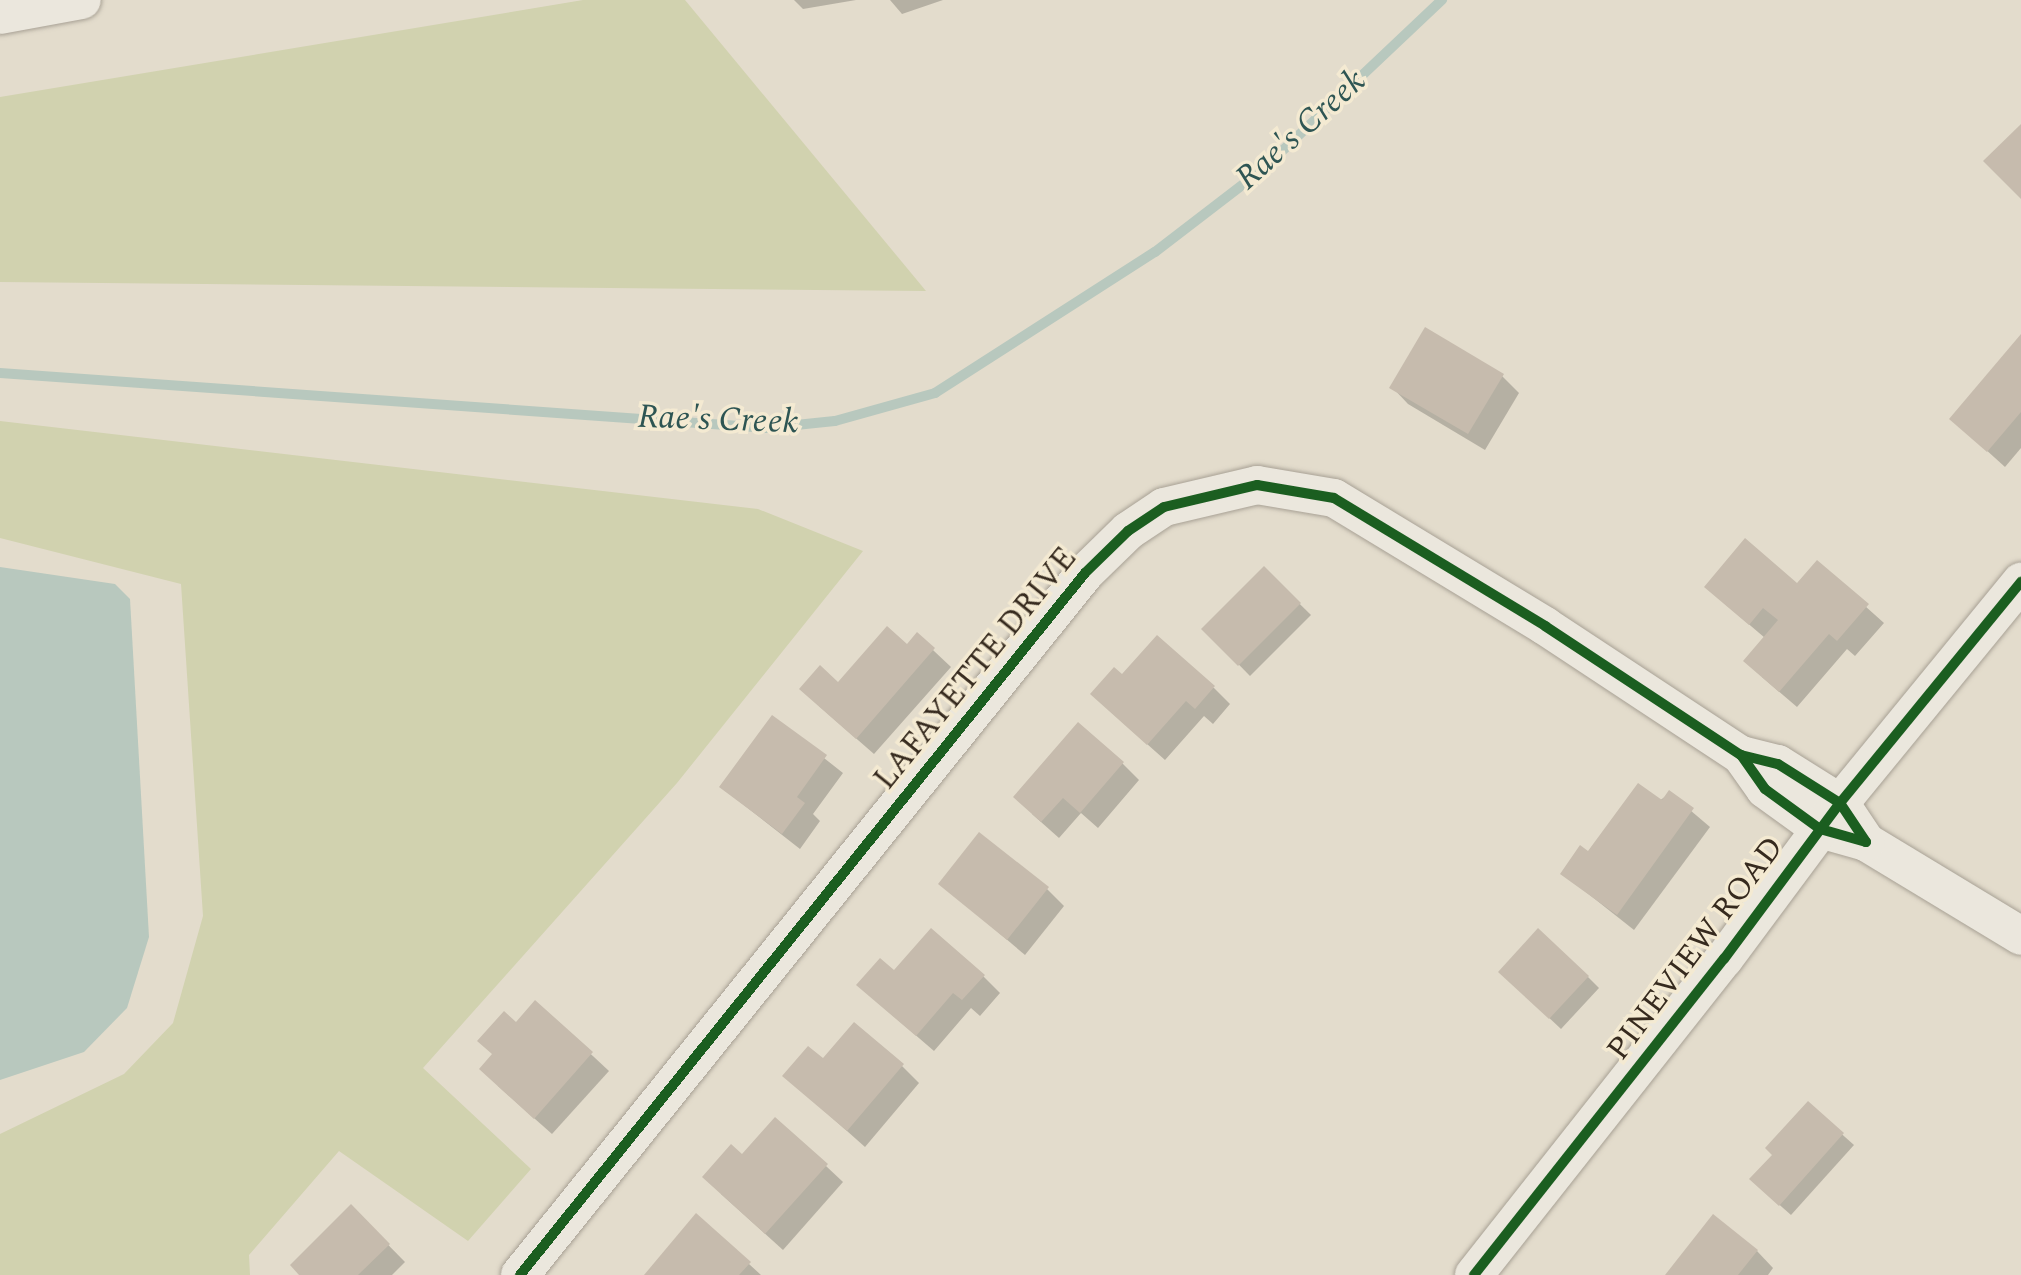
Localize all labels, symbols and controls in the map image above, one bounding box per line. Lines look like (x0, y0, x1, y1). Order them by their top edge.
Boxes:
water label: Rae's Creek (1228, 61, 1374, 199)
water label: Rae's Creek (637, 397, 799, 443)
street label: LAFAYETTE DRIVE (866, 540, 1086, 798)
street label: PINEVIEW ROAD (1599, 830, 1793, 1068)

